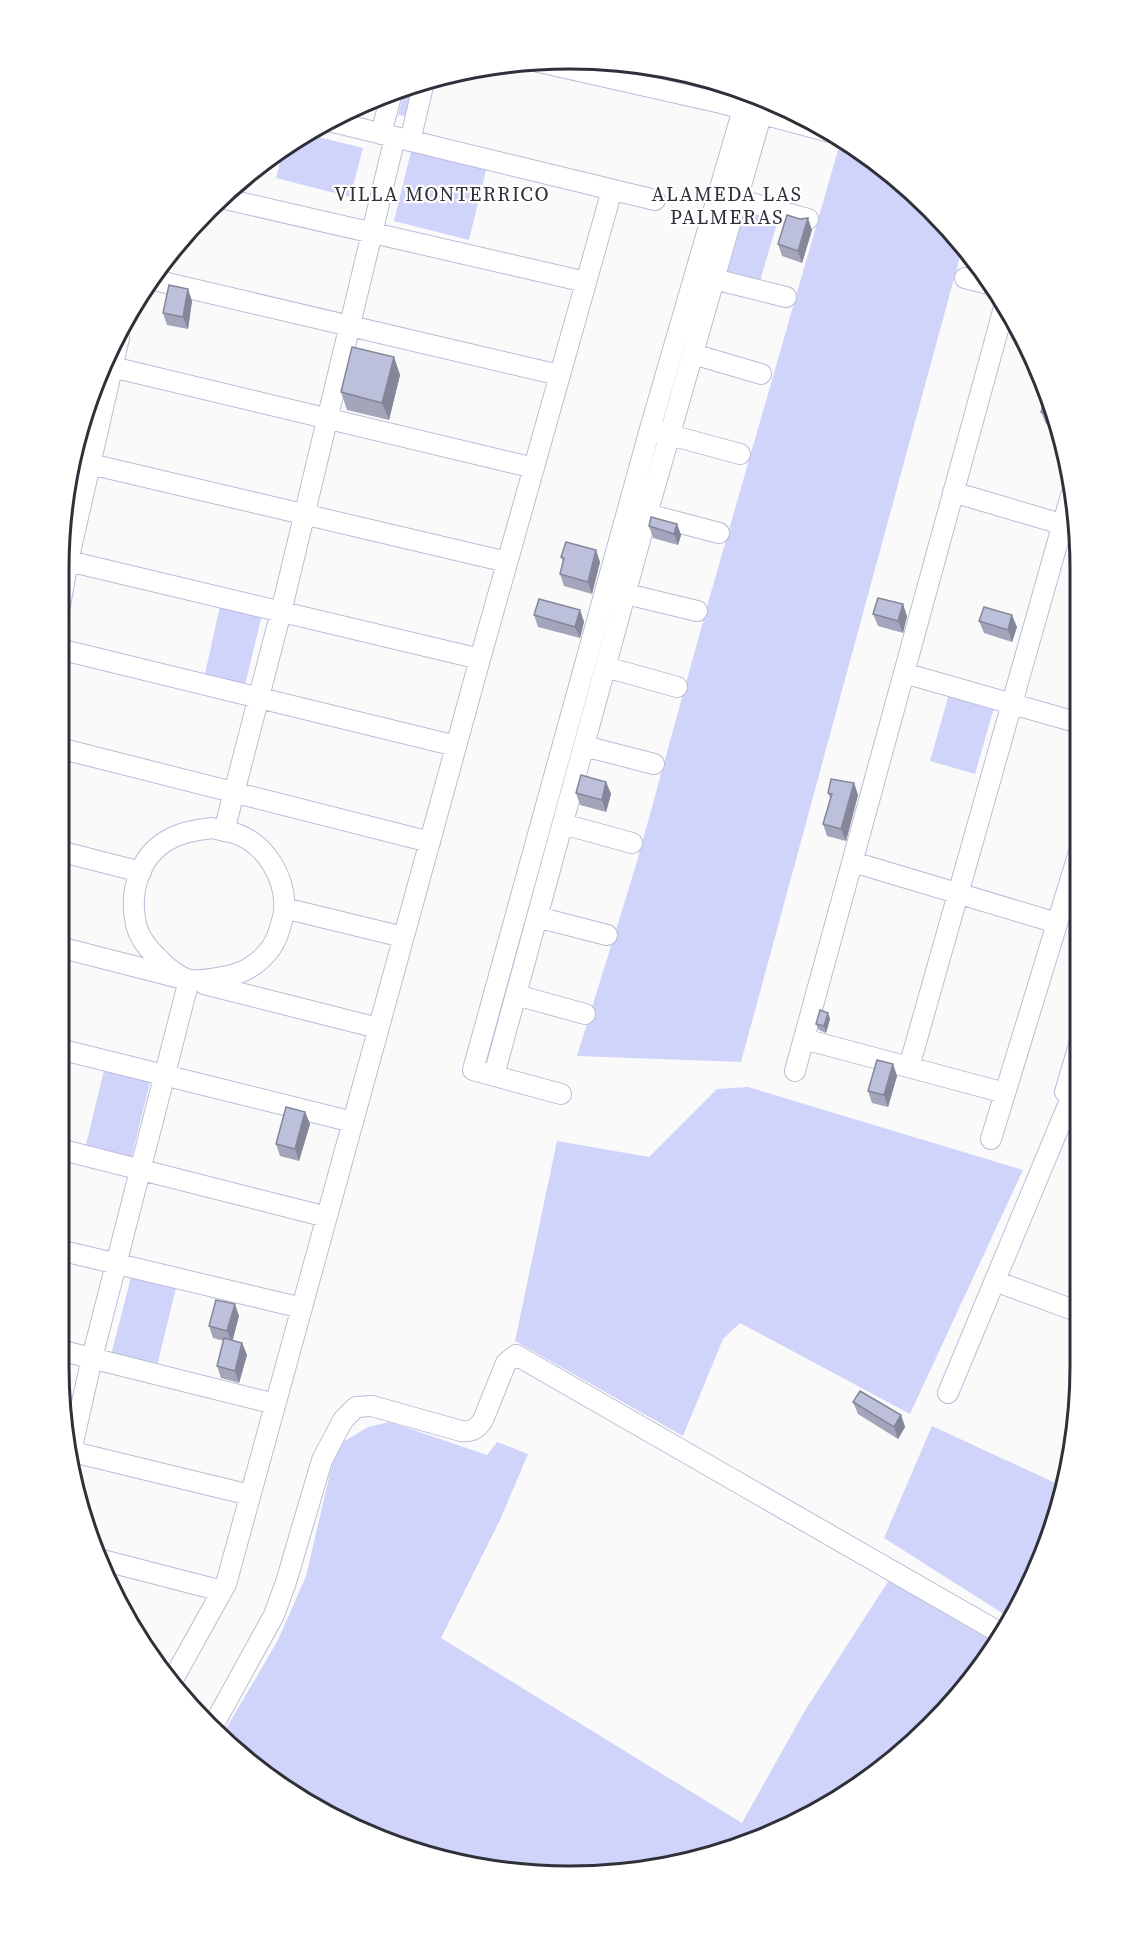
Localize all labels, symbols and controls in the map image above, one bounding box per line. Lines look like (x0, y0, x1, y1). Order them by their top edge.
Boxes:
district label: VILLA MONTERRICO (334, 180, 550, 208)
district label: ALAMEDA LAS PALMERAS (651, 180, 803, 231)

